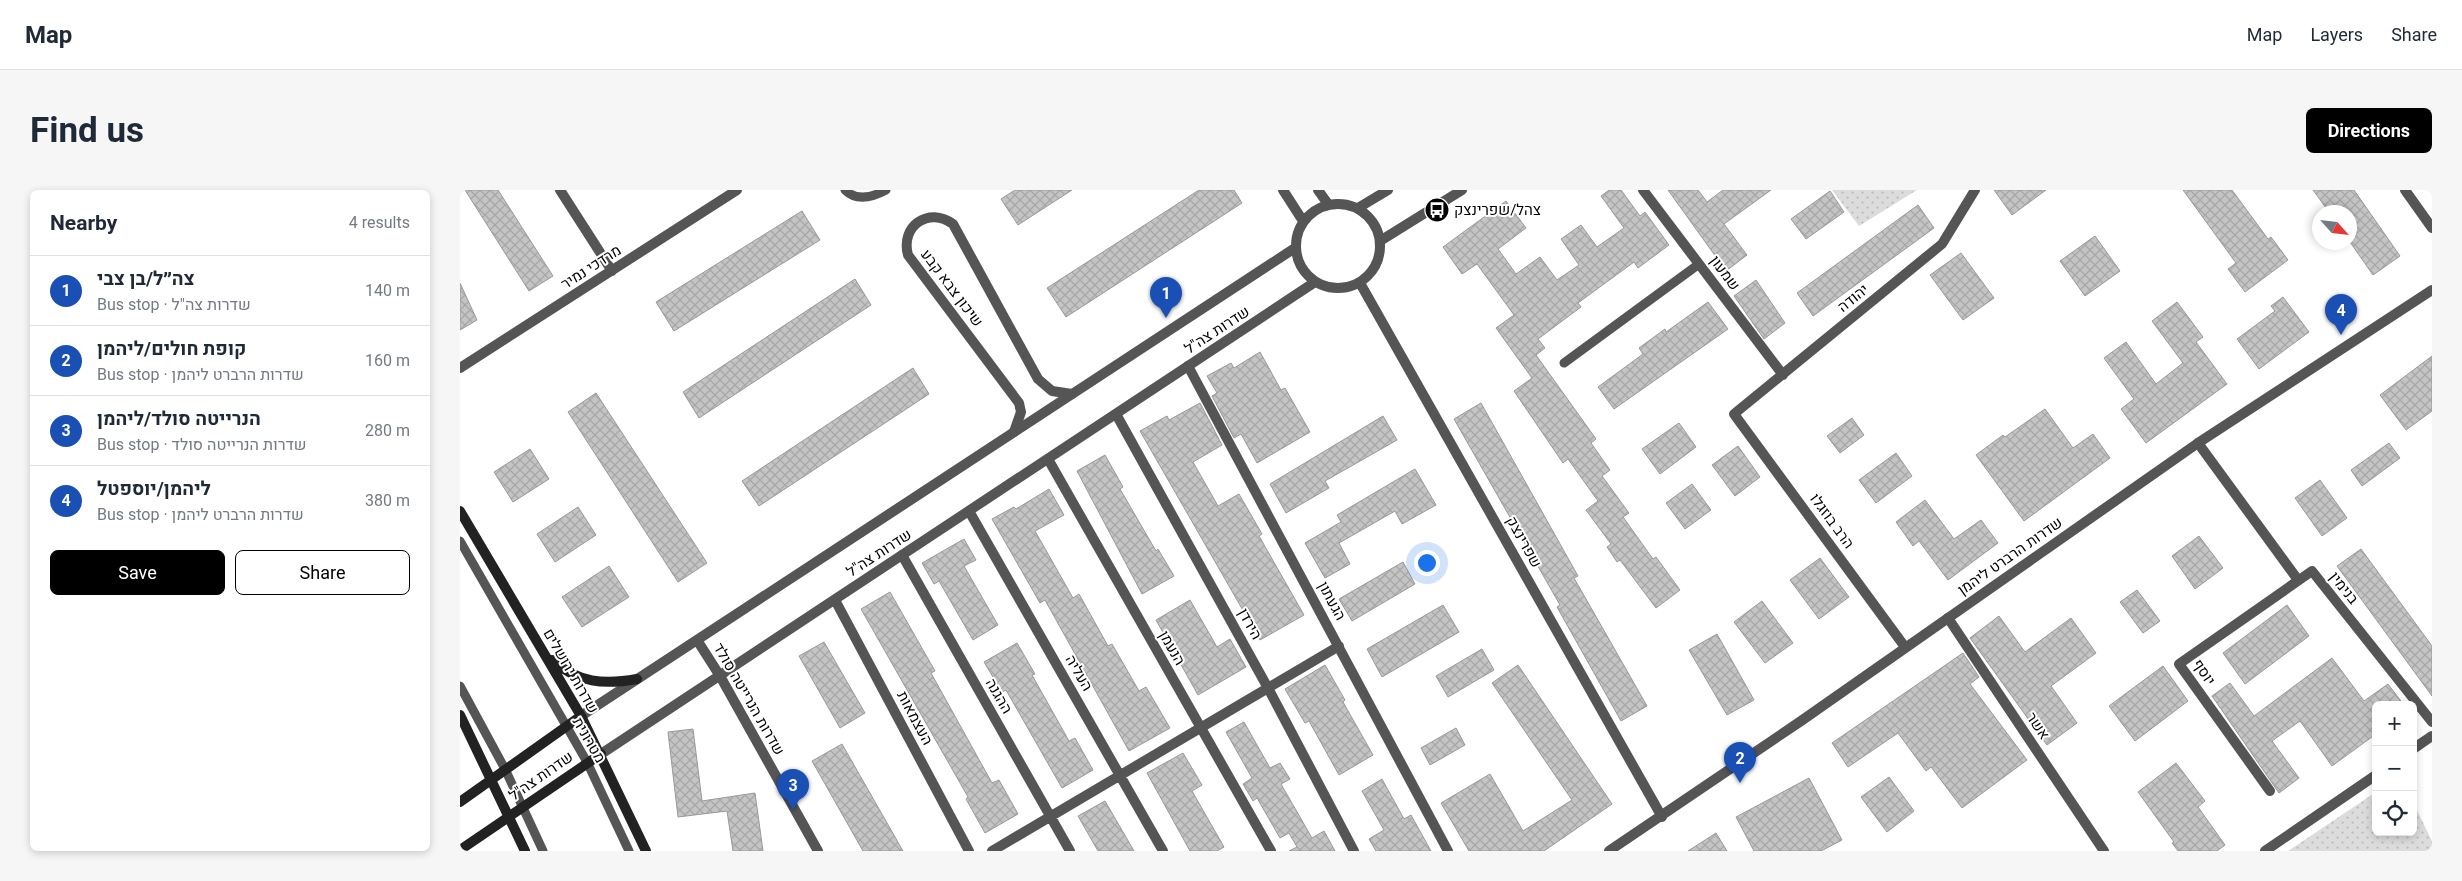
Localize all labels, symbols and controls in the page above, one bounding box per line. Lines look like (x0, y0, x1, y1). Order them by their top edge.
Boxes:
text: Map (25, 21, 72, 49)
text: Map (2247, 24, 2282, 45)
text: Layers (2310, 24, 2363, 45)
text: Share (2391, 24, 2437, 45)
button: Directions (2306, 108, 2432, 153)
text: Find us (30, 110, 144, 151)
bus stop icon: צהל/שפרינצק (1424, 197, 1450, 223)
place label: צהל/שפרינצק (1454, 201, 1541, 219)
north arrow (2312, 205, 2357, 250)
text: Nearby (50, 211, 117, 235)
text: 4 results (349, 213, 410, 232)
street label: מרדכי נמיר (558, 241, 624, 293)
street label: שיכון צבא קבע (917, 246, 987, 330)
street label: שמעון (1706, 252, 1744, 294)
text: צה״ל/בן צבי (97, 267, 195, 290)
pin: 1 (1150, 277, 1182, 318)
street label: יהודה (1834, 280, 1872, 316)
text: 1 (61, 281, 71, 300)
text: 140 m (365, 281, 410, 300)
pin: 4 (2325, 294, 2357, 335)
text: Bus stop · שדרות צה"ל (97, 295, 251, 314)
street label: שדרות צה"ל (1181, 302, 1253, 358)
text: קופת חולים/ליהמן (97, 337, 246, 360)
text: 2 (61, 351, 71, 370)
text: 160 m (365, 351, 410, 370)
text: Bus stop · שדרות הרברט ליהמן (97, 365, 304, 384)
text: הנרייטה סולד/ליהמן (97, 407, 261, 430)
text: 3 (61, 421, 71, 440)
text: 280 m (365, 421, 410, 440)
text: Bus stop · שדרות הנרייטה סולד (97, 435, 307, 454)
text: ליהמן/יוספטל (97, 477, 211, 500)
street label: הרב בוזגלו (1806, 490, 1858, 552)
text: 4 (61, 491, 71, 510)
text: 380 m (365, 491, 410, 510)
text: Bus stop · שדרות הרברט ליהמן (97, 505, 304, 524)
street label: שפרינצק (1503, 513, 1545, 571)
street label: שדרות הרברט ליהמן (1954, 513, 2066, 599)
street label: שדרות צה"ל (843, 525, 915, 581)
button: Save (50, 550, 225, 595)
button: Share (235, 550, 410, 595)
your location (1414, 550, 1440, 576)
street label: בנימין (2326, 568, 2362, 608)
street label: הגעתון (1314, 578, 1350, 624)
street label: הירדן (1234, 605, 1266, 643)
street label: שדרות ירושלים (540, 626, 602, 716)
street label: הנעמן (1155, 628, 1189, 668)
street label: שדרות הנרייטה סולד (710, 640, 788, 758)
street label: העליה (1062, 652, 1096, 694)
street label: יוסף (2189, 656, 2219, 688)
street label: ההגנה (982, 675, 1016, 717)
street label: העצמאות (893, 688, 937, 748)
map controls (2372, 701, 2417, 836)
button: + (2372, 701, 2417, 746)
street label: אשר (2022, 709, 2054, 743)
street label: מטרונית (569, 714, 609, 766)
pin: 2 (1724, 742, 1756, 783)
button: − (2372, 746, 2417, 791)
street label: שדרות צה"ל (505, 747, 577, 805)
pin: 3 (777, 769, 809, 810)
button: locate (2372, 791, 2417, 836)

